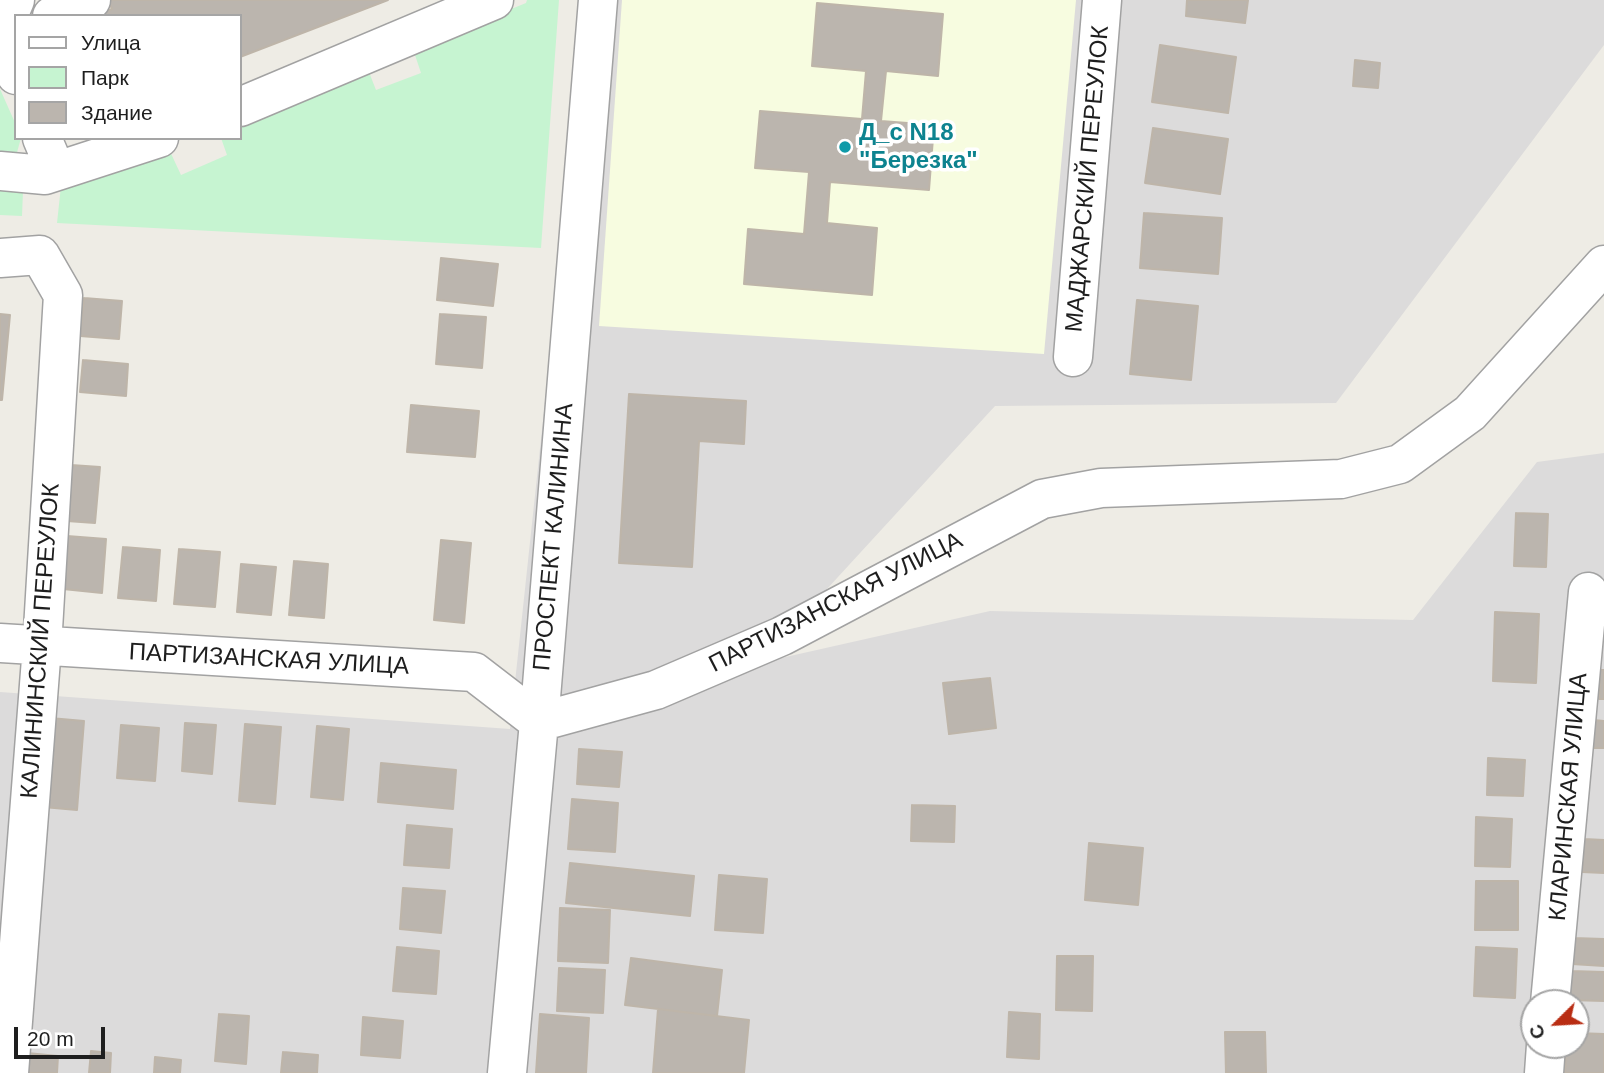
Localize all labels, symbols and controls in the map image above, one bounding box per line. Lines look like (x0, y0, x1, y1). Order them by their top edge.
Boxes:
legend (14, 14, 242, 140)
street label: МАДЖАРСКИЙ ПЕРЕУЛОК (1060, 25, 1116, 333)
text: Улица (81, 31, 141, 54)
text: Парк (81, 66, 129, 89)
text: Здание (81, 101, 153, 124)
place label: Д_с N18 "Березка" (859, 119, 978, 175)
marker: Д_с N18 "Березка" (837, 139, 853, 155)
street label: ПРОСПЕКТ КАЛИНИНА (528, 402, 580, 672)
street label: КАЛИНИНСКИЙ ПЕРЕУЛОК (16, 482, 66, 800)
street label: ПАРТИЗАНСКАЯ УЛИЦА (705, 527, 967, 679)
street label: ПАРТИЗАНСКАЯ УЛИЦА (128, 638, 410, 682)
street label: КЛАРИНСКАЯ УЛИЦА (1544, 672, 1594, 922)
north arrow (1520, 989, 1590, 1059)
scale bar (18, 1014, 108, 1058)
text: С (1525, 1021, 1550, 1042)
text: 20 m (27, 1027, 74, 1050)

